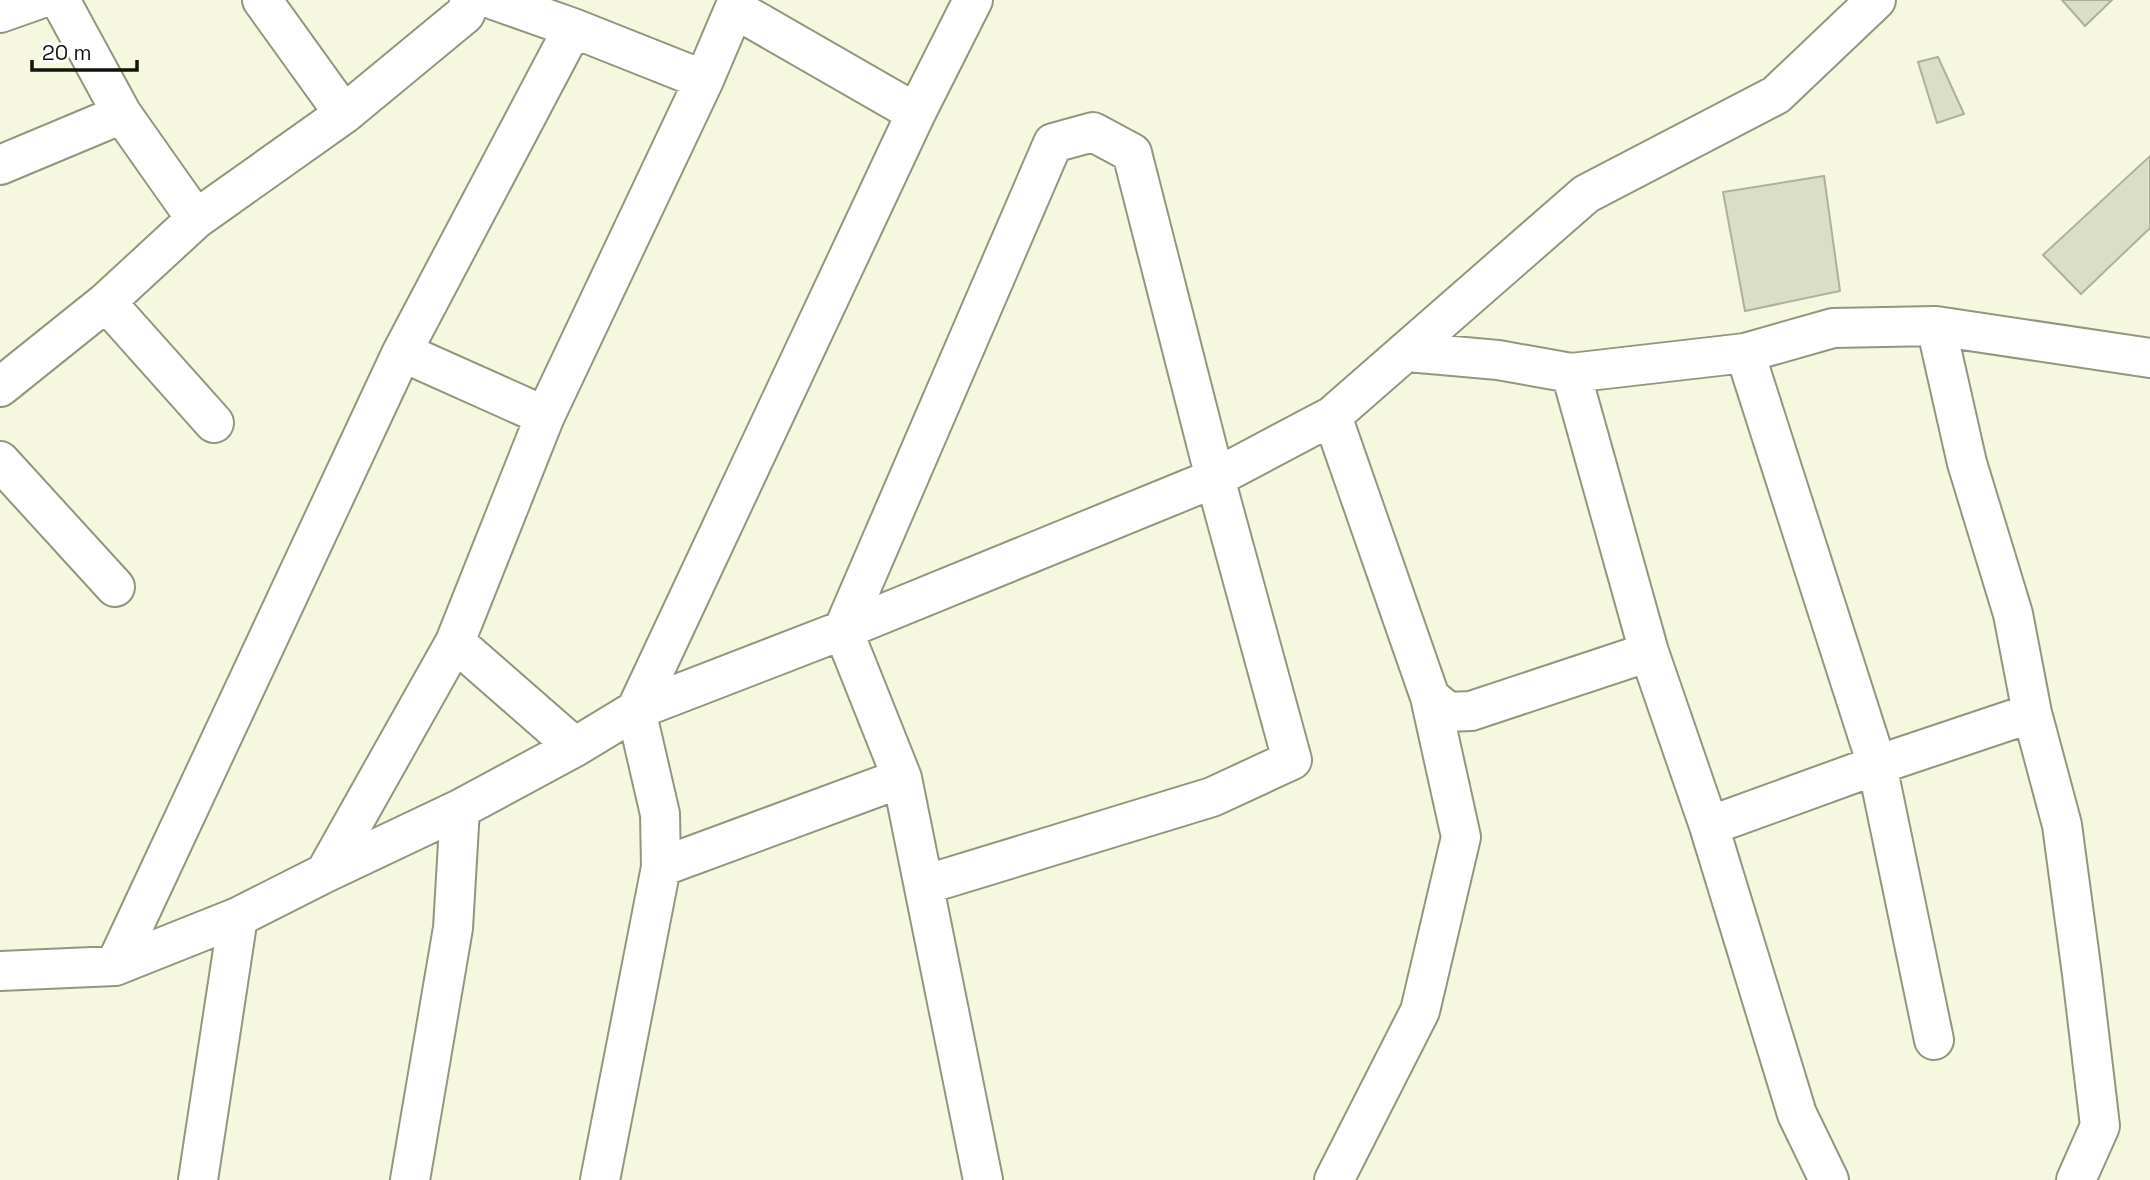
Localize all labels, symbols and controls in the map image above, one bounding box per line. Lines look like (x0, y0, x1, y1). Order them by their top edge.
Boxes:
scale bar (32, 28, 136, 72)
text: 20 m (42, 39, 92, 66)

